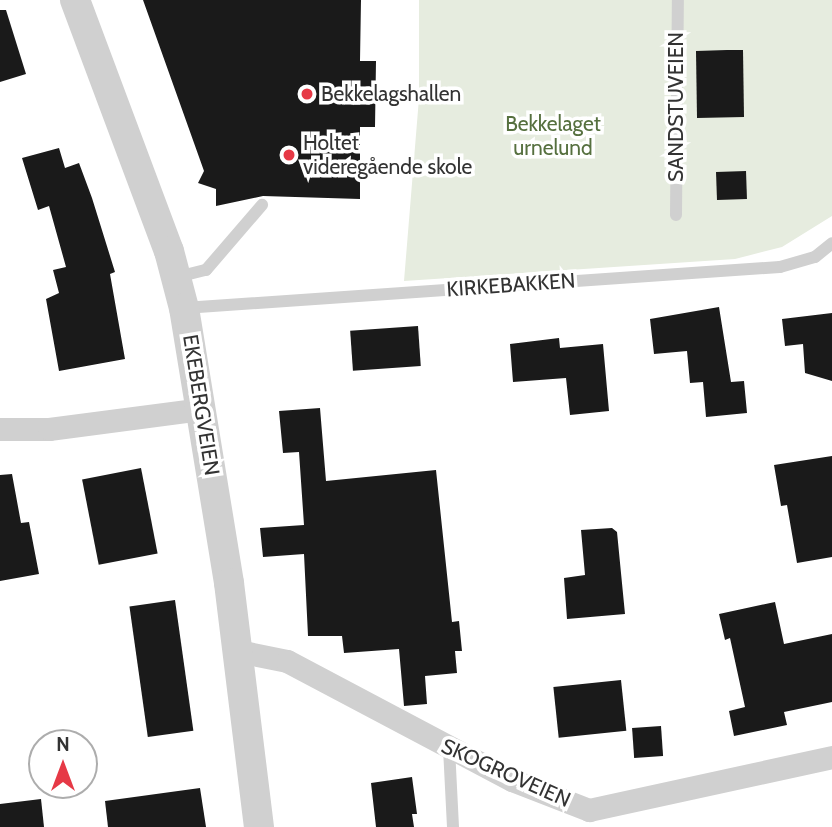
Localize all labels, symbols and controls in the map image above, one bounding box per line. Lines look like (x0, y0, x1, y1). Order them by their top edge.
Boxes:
street label: SANDSTUVEIEN (663, 32, 689, 182)
place label: Bekkelagshallen (321, 81, 461, 107)
marker: Bekkelagshallen (299, 86, 315, 102)
park label: Bekkelaget urnelund (505, 111, 601, 161)
place label: Holtet videregående skole (303, 130, 472, 180)
marker: Holtet videregående skole (281, 147, 297, 163)
street label: KIRKEBAKKEN (446, 268, 576, 302)
street label: EKEBERGVEIEN (177, 333, 225, 477)
north arrow (28, 729, 98, 799)
text: N (56, 733, 70, 756)
street label: SKOGROVEIEN (438, 733, 574, 813)

